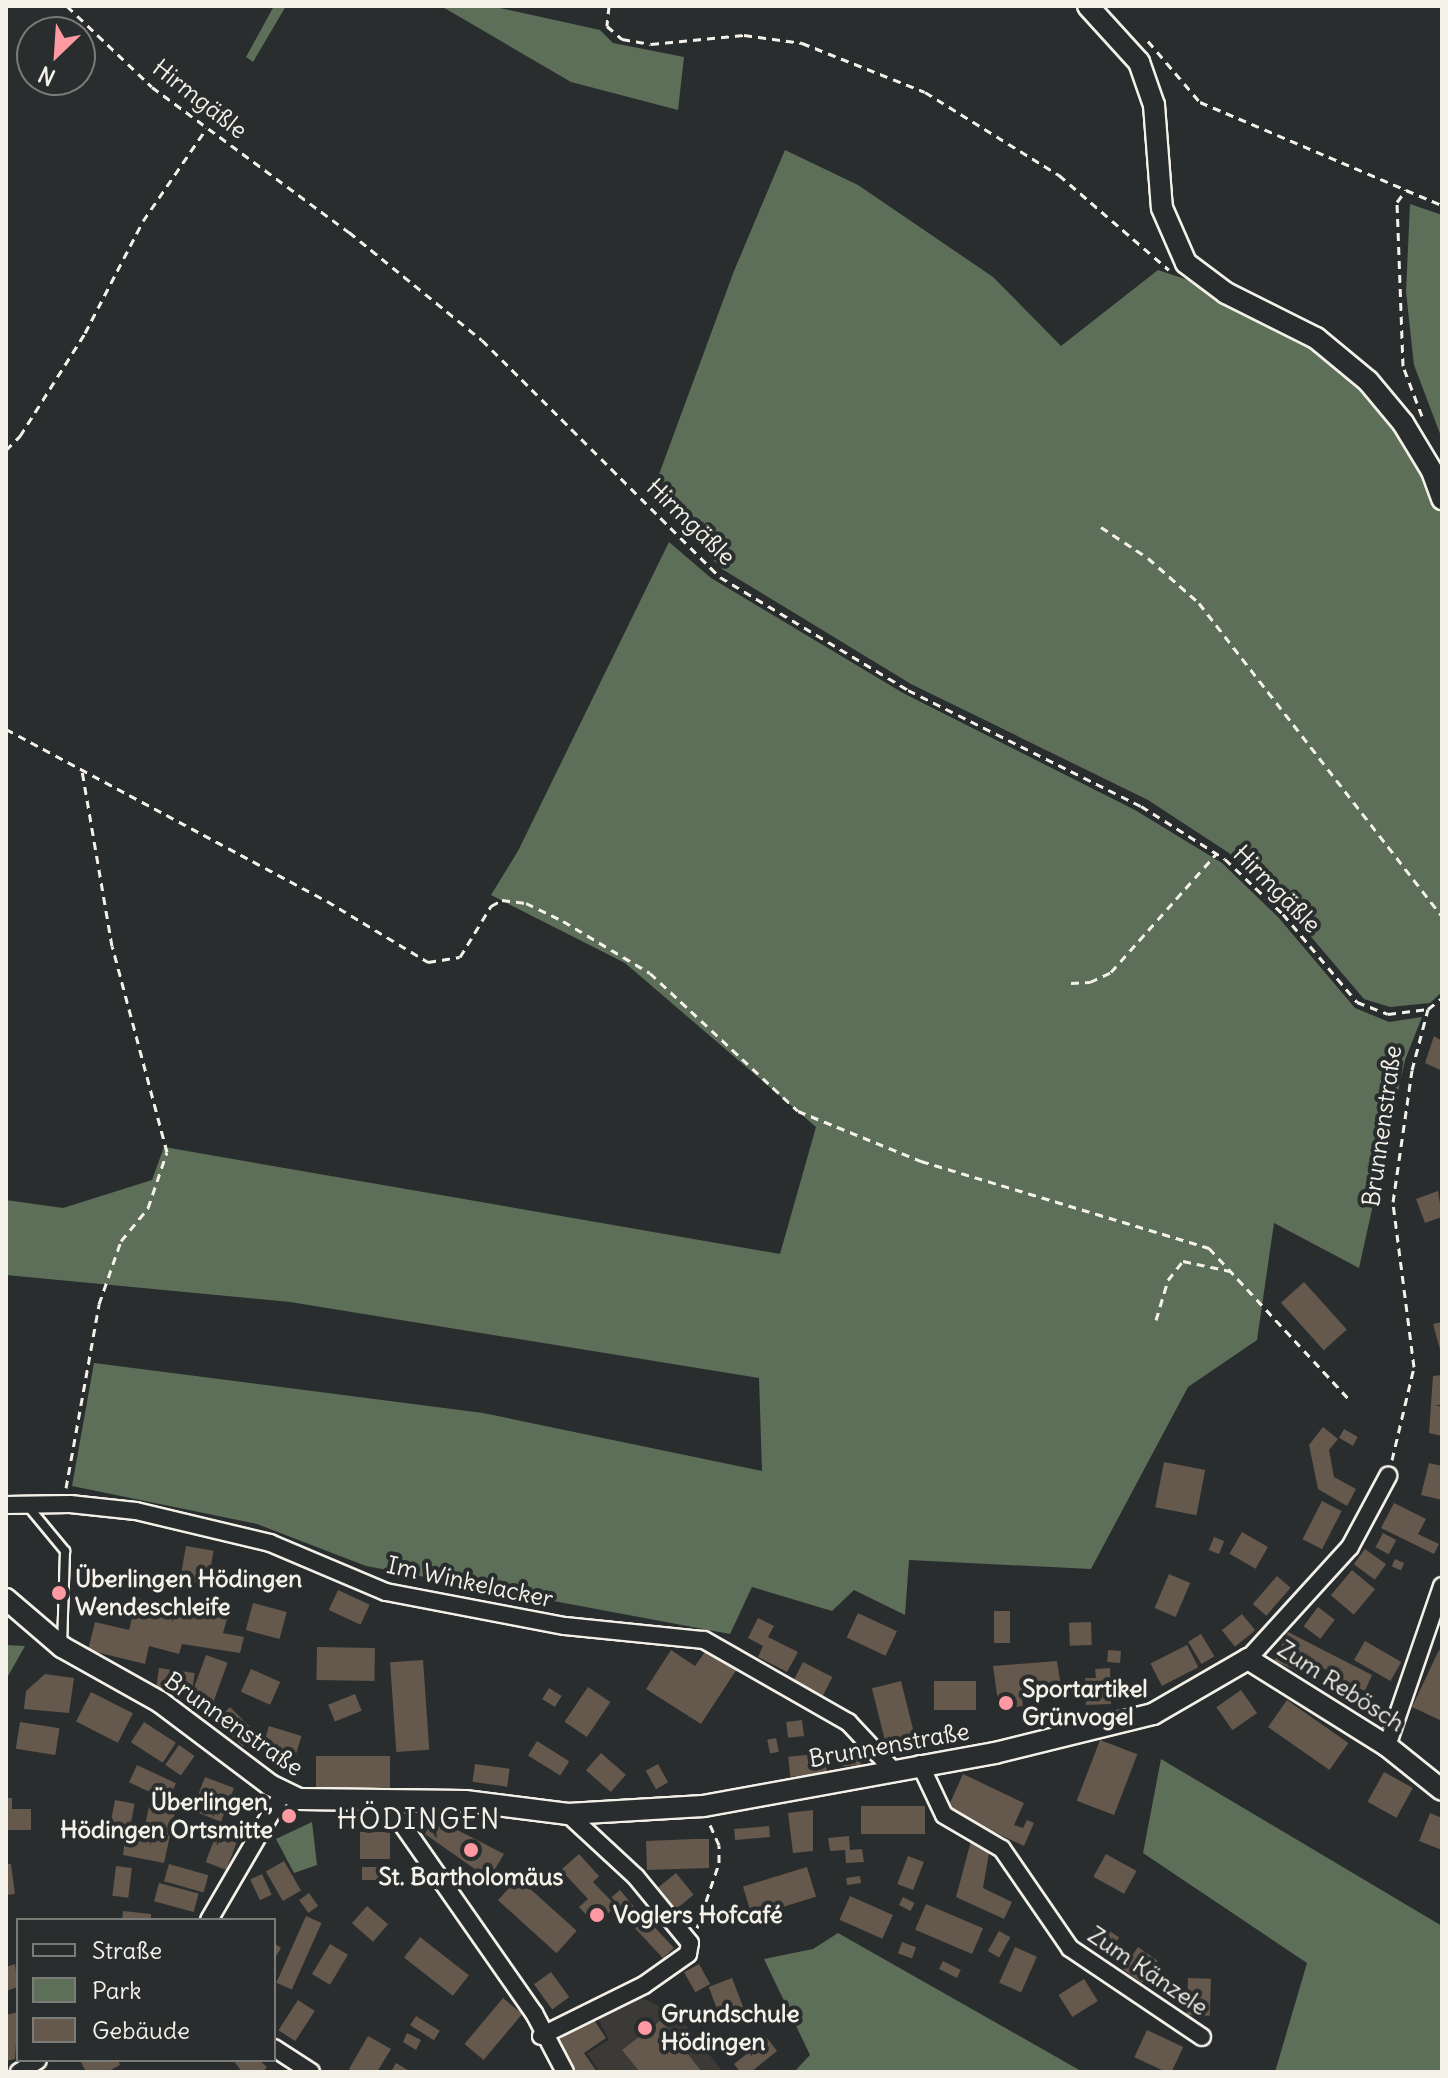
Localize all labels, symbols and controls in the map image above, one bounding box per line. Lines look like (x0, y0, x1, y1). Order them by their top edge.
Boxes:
north arrow (16, 16, 96, 96)
street label: Hirmgäßle (147, 53, 253, 145)
text: N (34, 60, 60, 92)
street label: Hirmgäßle (641, 473, 741, 571)
street label: Hirmgäßle (1227, 839, 1327, 939)
street label: Brunnenstraße (1356, 1044, 1408, 1208)
street label: Im Winkelacker (384, 1550, 556, 1614)
place label: Überlingen Hödingen Wendeschleife (75, 1565, 302, 1621)
marker: Überlingen Hödingen Wendeschleife (50, 1584, 68, 1602)
street label: Zum Rebösch (1272, 1634, 1410, 1738)
street label: Brunnenstraße (159, 1666, 309, 1782)
place label: Sportartikel Grünvogel (1022, 1675, 1148, 1731)
marker: Sportartikel Grünvogel (997, 1694, 1015, 1712)
street label: Brunnenstraße (807, 1717, 971, 1773)
place label: Überlingen, Hödingen Ortsmitte (60, 1788, 273, 1844)
district label: HÖDINGEN (337, 1802, 501, 1836)
marker: Überlingen, Hödingen Ortsmitte (280, 1807, 298, 1825)
marker: St. Bartholomäus (462, 1841, 480, 1859)
place label: St. Bartholomäus (379, 1863, 563, 1891)
place label: Voglers Hofcafé (613, 1901, 783, 1929)
marker: Voglers Hofcafé (588, 1906, 606, 1924)
legend (16, 1918, 276, 2062)
street label: Zum Känzele (1083, 1920, 1213, 2022)
text: Straße (92, 1935, 162, 1965)
text: Park (92, 1975, 142, 2005)
place label: Grundschule Hödingen (661, 2000, 799, 2056)
text: Gebäude (92, 2015, 190, 2045)
marker: Grundschule Hödingen (636, 2019, 654, 2037)

